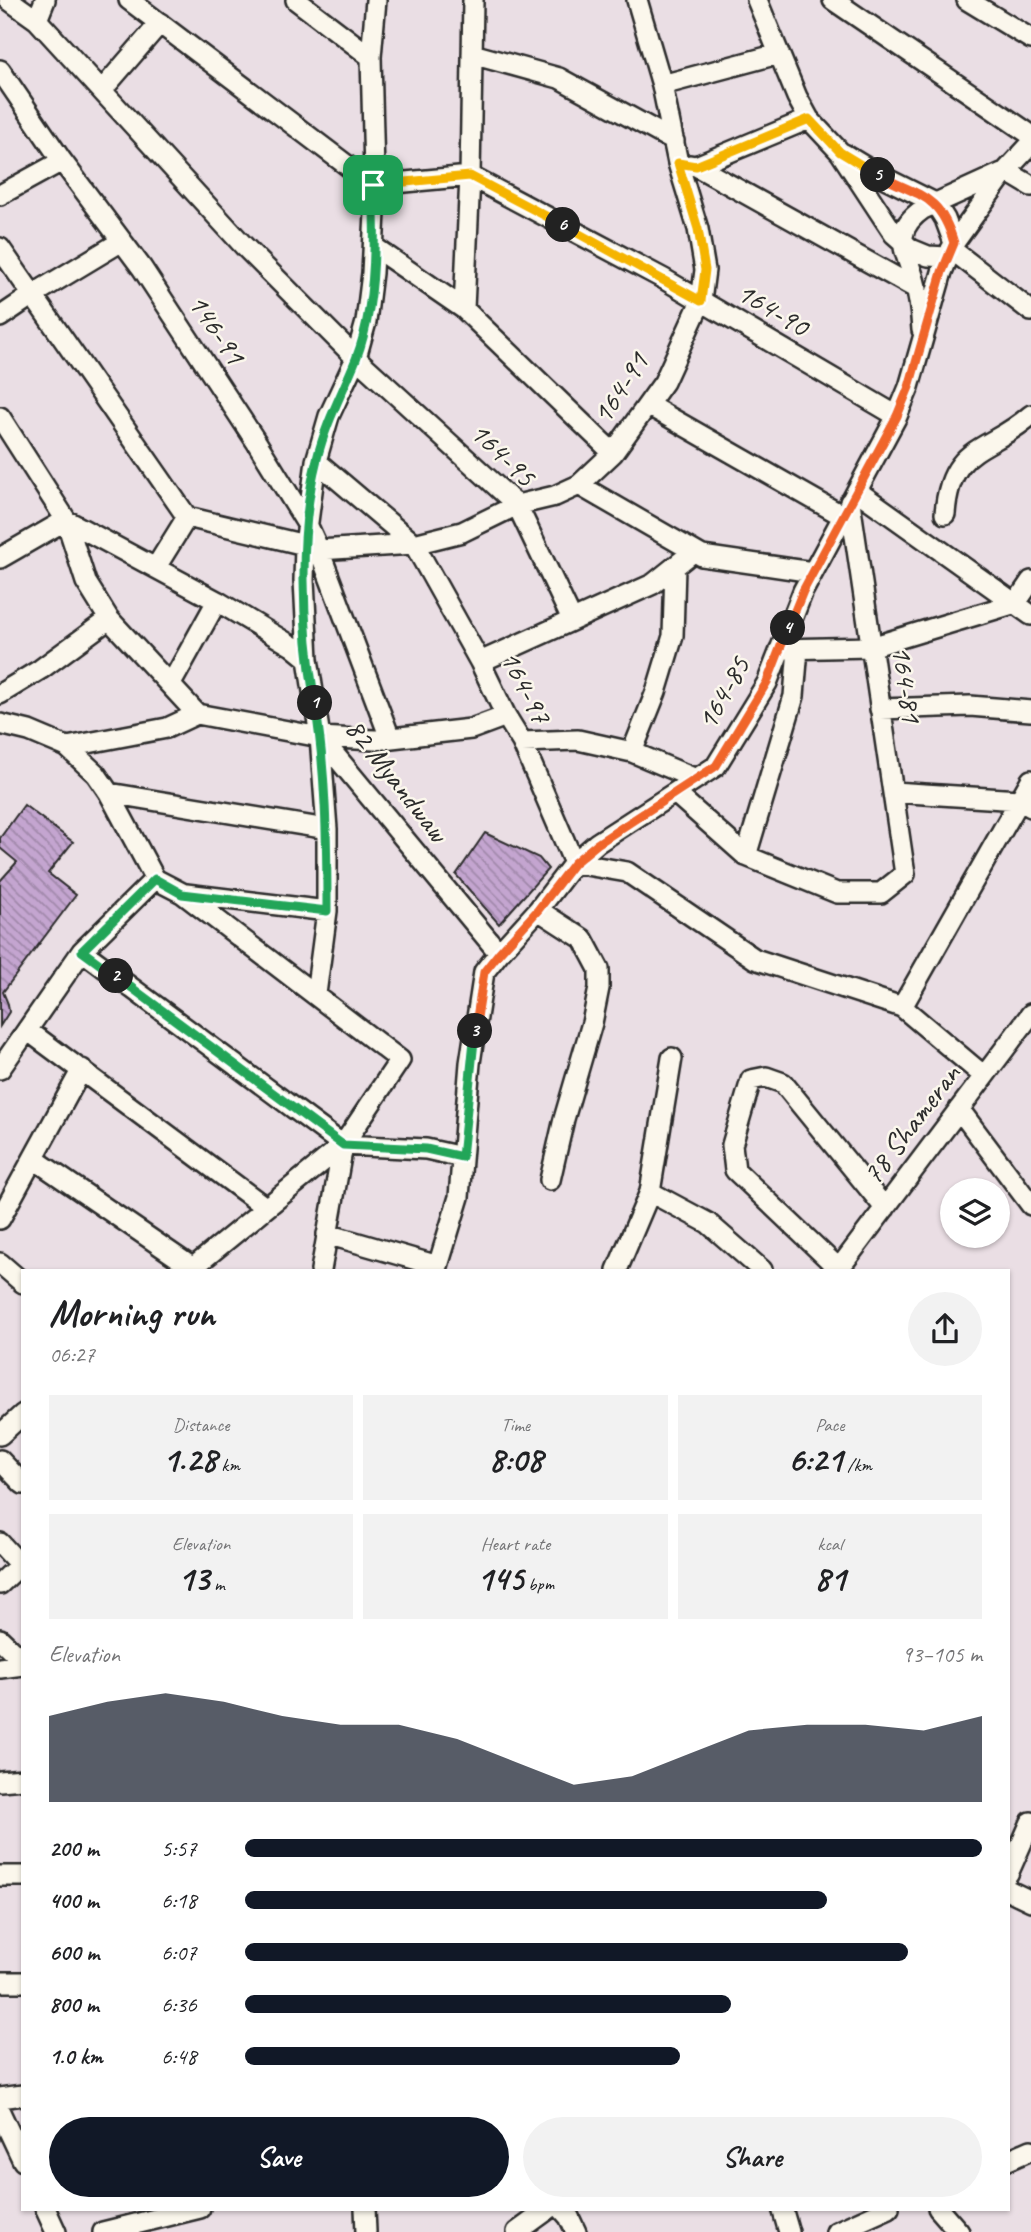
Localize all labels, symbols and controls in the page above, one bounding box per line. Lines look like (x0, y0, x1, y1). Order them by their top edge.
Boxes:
pin (343, 155, 403, 215)
pin: 5 (860, 158, 896, 192)
text: 5 (873, 162, 882, 186)
icon: arrive (354, 166, 392, 204)
pin: 6 (546, 208, 580, 243)
text: 6 (558, 212, 567, 236)
street label: 164-90 (730, 273, 818, 346)
street label: 146-91 (180, 286, 255, 373)
street label: 164-91 (583, 344, 658, 431)
street label: 164-95 (462, 413, 545, 496)
pin: 4 (770, 610, 806, 646)
text: 4 (783, 615, 792, 639)
street label: 164-81 (883, 643, 931, 726)
street label: 164-97 (492, 644, 561, 731)
street label: 164-85 (688, 649, 759, 736)
pin: 1 (298, 686, 332, 720)
text: 1 (310, 690, 319, 714)
street label: 82 Myandwaw (337, 710, 459, 852)
pin: 2 (99, 958, 134, 993)
text: 2 (111, 963, 120, 987)
pin: 3 (458, 1014, 492, 1048)
text: 3 (470, 1018, 479, 1042)
street label: 78 Shameran (853, 1055, 970, 1192)
map controls (940, 1178, 1010, 1248)
button: layers (940, 1178, 1010, 1248)
text: Morning run (49, 1290, 215, 1337)
button: share (908, 1292, 982, 1366)
text: 06:27 (49, 1340, 95, 1369)
text: Distance (173, 1413, 230, 1437)
text: Time (501, 1413, 530, 1437)
text: Pace (815, 1413, 844, 1437)
text: 1.28 (162, 1437, 217, 1482)
text: 8:08 (488, 1437, 543, 1482)
text: 6:21 (788, 1437, 843, 1482)
text: km (217, 1453, 240, 1477)
text: /km (843, 1453, 872, 1477)
text: Elevation (172, 1532, 230, 1556)
text: Heart rate (481, 1532, 550, 1556)
text: kcal (817, 1532, 842, 1556)
text: 13 (178, 1556, 209, 1601)
text: 145 (477, 1556, 524, 1601)
text: 81 (814, 1556, 846, 1601)
text: m (209, 1572, 225, 1596)
text: bpm (524, 1572, 554, 1596)
text: Elevation (49, 1640, 120, 1669)
text: 93–105 m (902, 1640, 982, 1669)
text: 200 m (49, 1834, 99, 1863)
text: 5:57 (161, 1834, 197, 1863)
text: 400 m (49, 1886, 99, 1915)
text: 6:18 (161, 1886, 197, 1915)
text: 600 m (49, 1938, 99, 1967)
text: 6:07 (161, 1938, 197, 1967)
text: 800 m (49, 1990, 99, 2019)
text: 6:36 (161, 1990, 197, 2019)
text: 1.0 km (49, 2042, 103, 2071)
text: 6:48 (161, 2042, 197, 2071)
button: Save (49, 2117, 509, 2197)
button: Share (523, 2117, 982, 2197)

